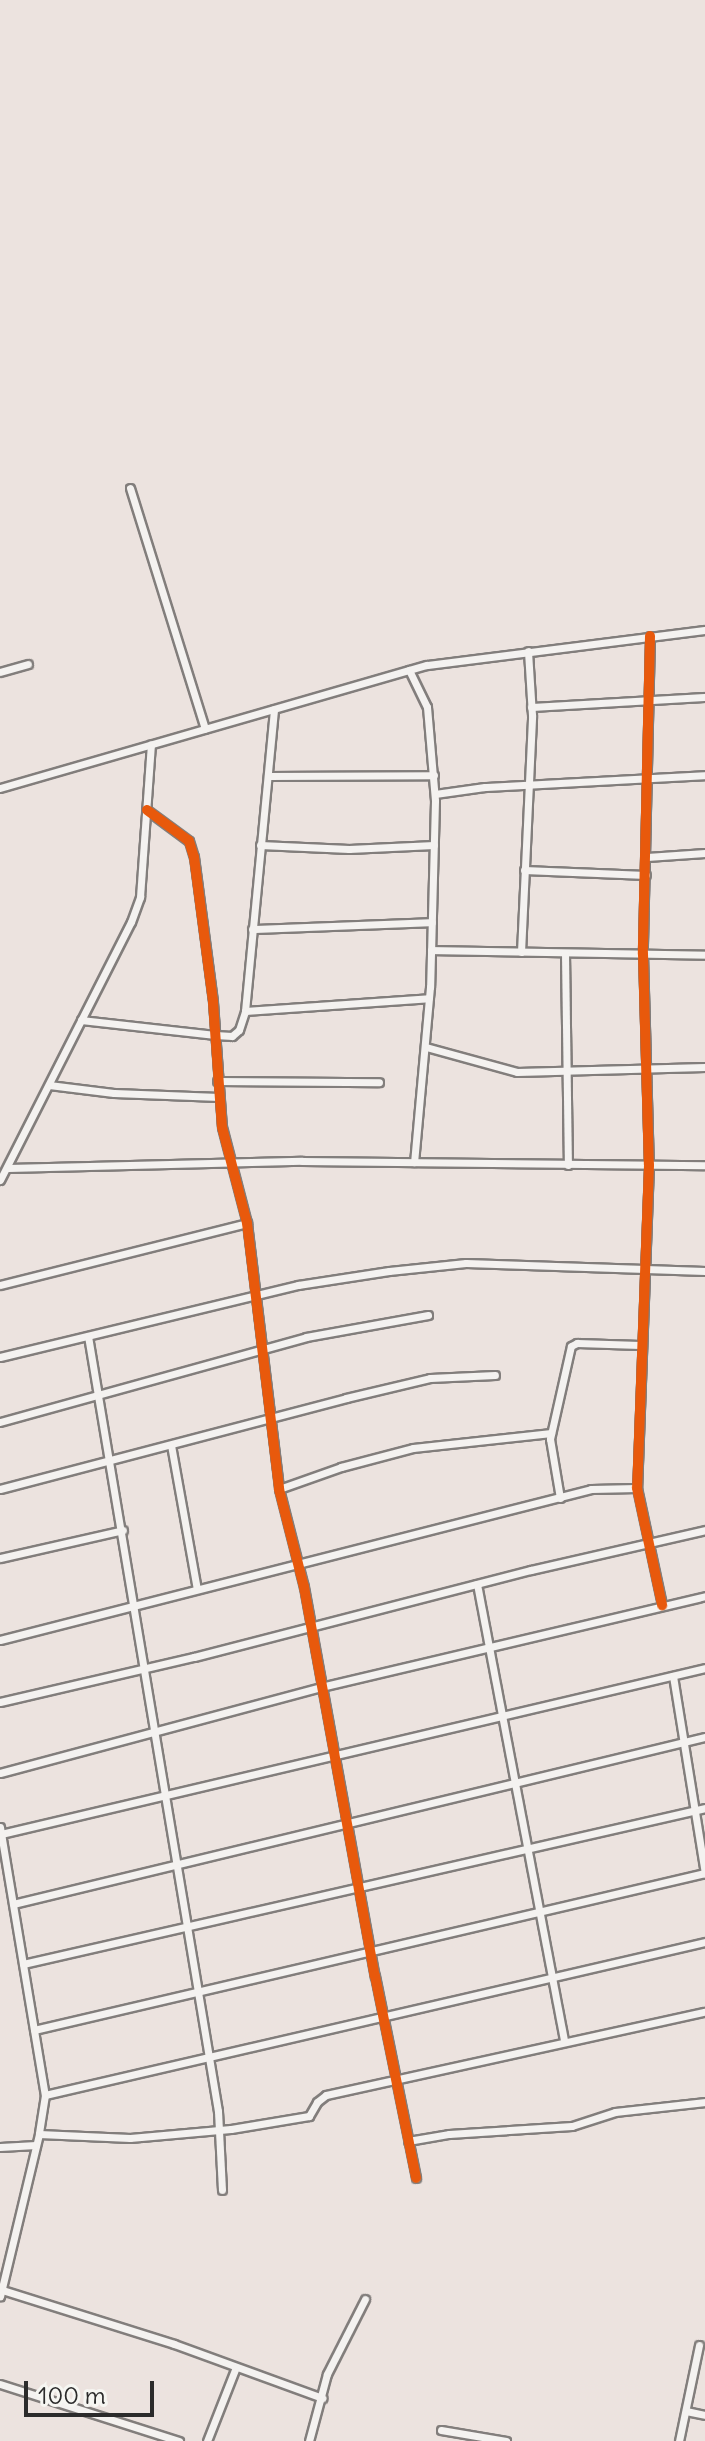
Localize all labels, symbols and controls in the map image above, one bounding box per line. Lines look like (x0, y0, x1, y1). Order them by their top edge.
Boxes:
scale bar (28, 2365, 158, 2415)
text: 100 m (38, 2380, 106, 2410)

